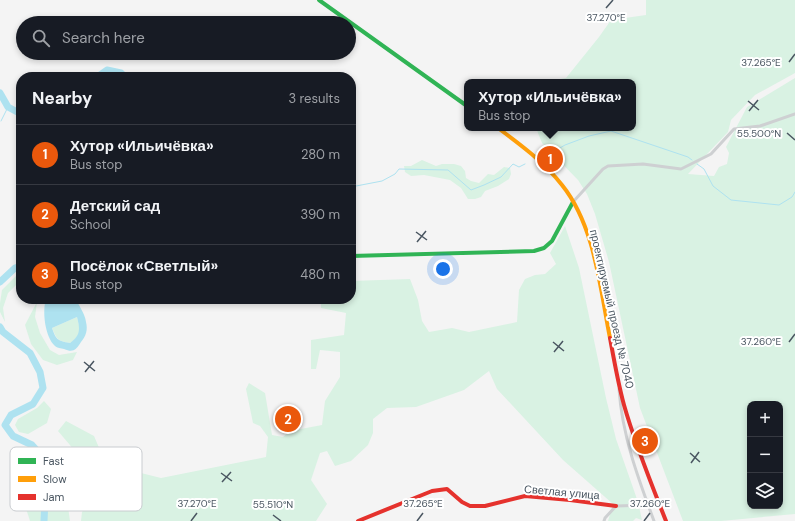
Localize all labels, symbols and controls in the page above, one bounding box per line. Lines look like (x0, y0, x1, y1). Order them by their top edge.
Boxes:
text: 37.270°E (586, 11, 626, 24)
search box (16, 16, 356, 60)
icon: search (30, 27, 52, 49)
text: Search here (62, 28, 145, 48)
text: 37.265°E (741, 56, 781, 69)
popup (464, 79, 636, 131)
text: Nearby (32, 87, 92, 109)
text: Хутор «Ильичёвка» (478, 87, 622, 107)
text: 3 results (288, 90, 340, 107)
text: Bus stop (478, 107, 530, 124)
text: 55.500°N (737, 127, 781, 140)
text: Хутор «Ильичёвка» (70, 136, 214, 156)
pin: 1 (537, 144, 563, 174)
text: 1 (43, 146, 47, 163)
text: 280 m (301, 146, 340, 163)
text: Bus stop (70, 156, 122, 173)
text: Детский сад (70, 196, 160, 216)
text: 2 (41, 206, 49, 223)
text: 390 m (301, 206, 340, 223)
text: School (70, 216, 111, 233)
street label: проектируемый проезд № 7040 (587, 228, 637, 390)
text: Посёлок «Светлый» (70, 256, 218, 276)
your location (433, 259, 453, 279)
text: 3 (41, 266, 49, 283)
text: 480 m (300, 266, 340, 283)
text: Bus stop (70, 276, 122, 293)
text: 37.260°E (741, 335, 782, 348)
map controls (747, 401, 783, 509)
button: + (747, 401, 783, 437)
pin: 2 (275, 404, 301, 434)
pin: 3 (632, 426, 658, 456)
button: − (747, 437, 783, 473)
legend (10, 447, 142, 511)
text: Fast (43, 454, 64, 468)
text: Slow (43, 472, 67, 486)
button: layers (747, 473, 783, 509)
street label: Светлая улица (524, 482, 601, 502)
text: Jam (43, 490, 64, 504)
text: 37.270°E (177, 497, 217, 510)
text: 37.265°E (403, 497, 443, 510)
text: 37.260°E (630, 497, 671, 510)
text: 55.510°N (253, 498, 293, 511)

